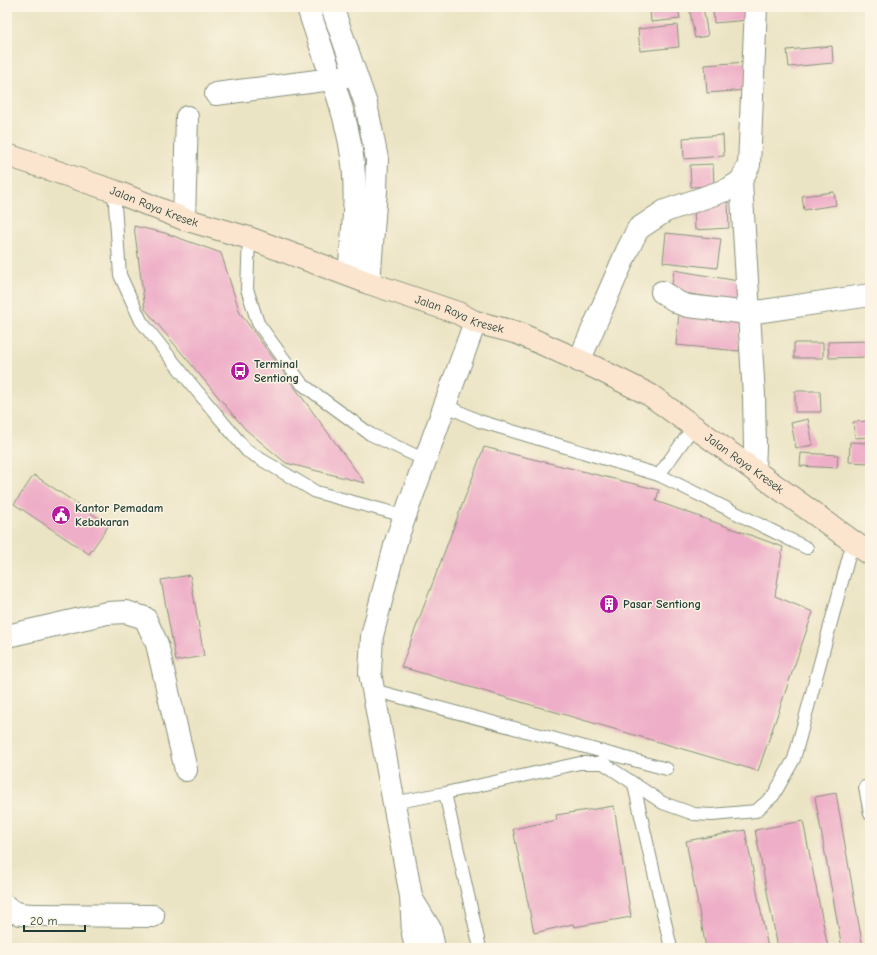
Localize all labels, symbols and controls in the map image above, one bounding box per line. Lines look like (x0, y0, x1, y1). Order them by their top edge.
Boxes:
street label: Jalan Raya Kresek (108, 183, 200, 230)
street label: Jalan Raya Kresek (413, 292, 506, 336)
place label: Terminal Sentiong (254, 357, 299, 385)
bus stop icon: Terminal Sentiong (229, 360, 251, 382)
street label: Jalan Raya Kresek (702, 430, 787, 496)
place label: Kantor Pemadam Kebakaran (75, 501, 163, 529)
public building icon: Kantor Pemadam Kebakaran (50, 504, 72, 526)
building icon: Pasar Sentiong (598, 593, 620, 615)
place label: Pasar Sentiong (623, 597, 701, 611)
scale bar (24, 907, 85, 933)
text: 20 m (30, 914, 58, 928)

